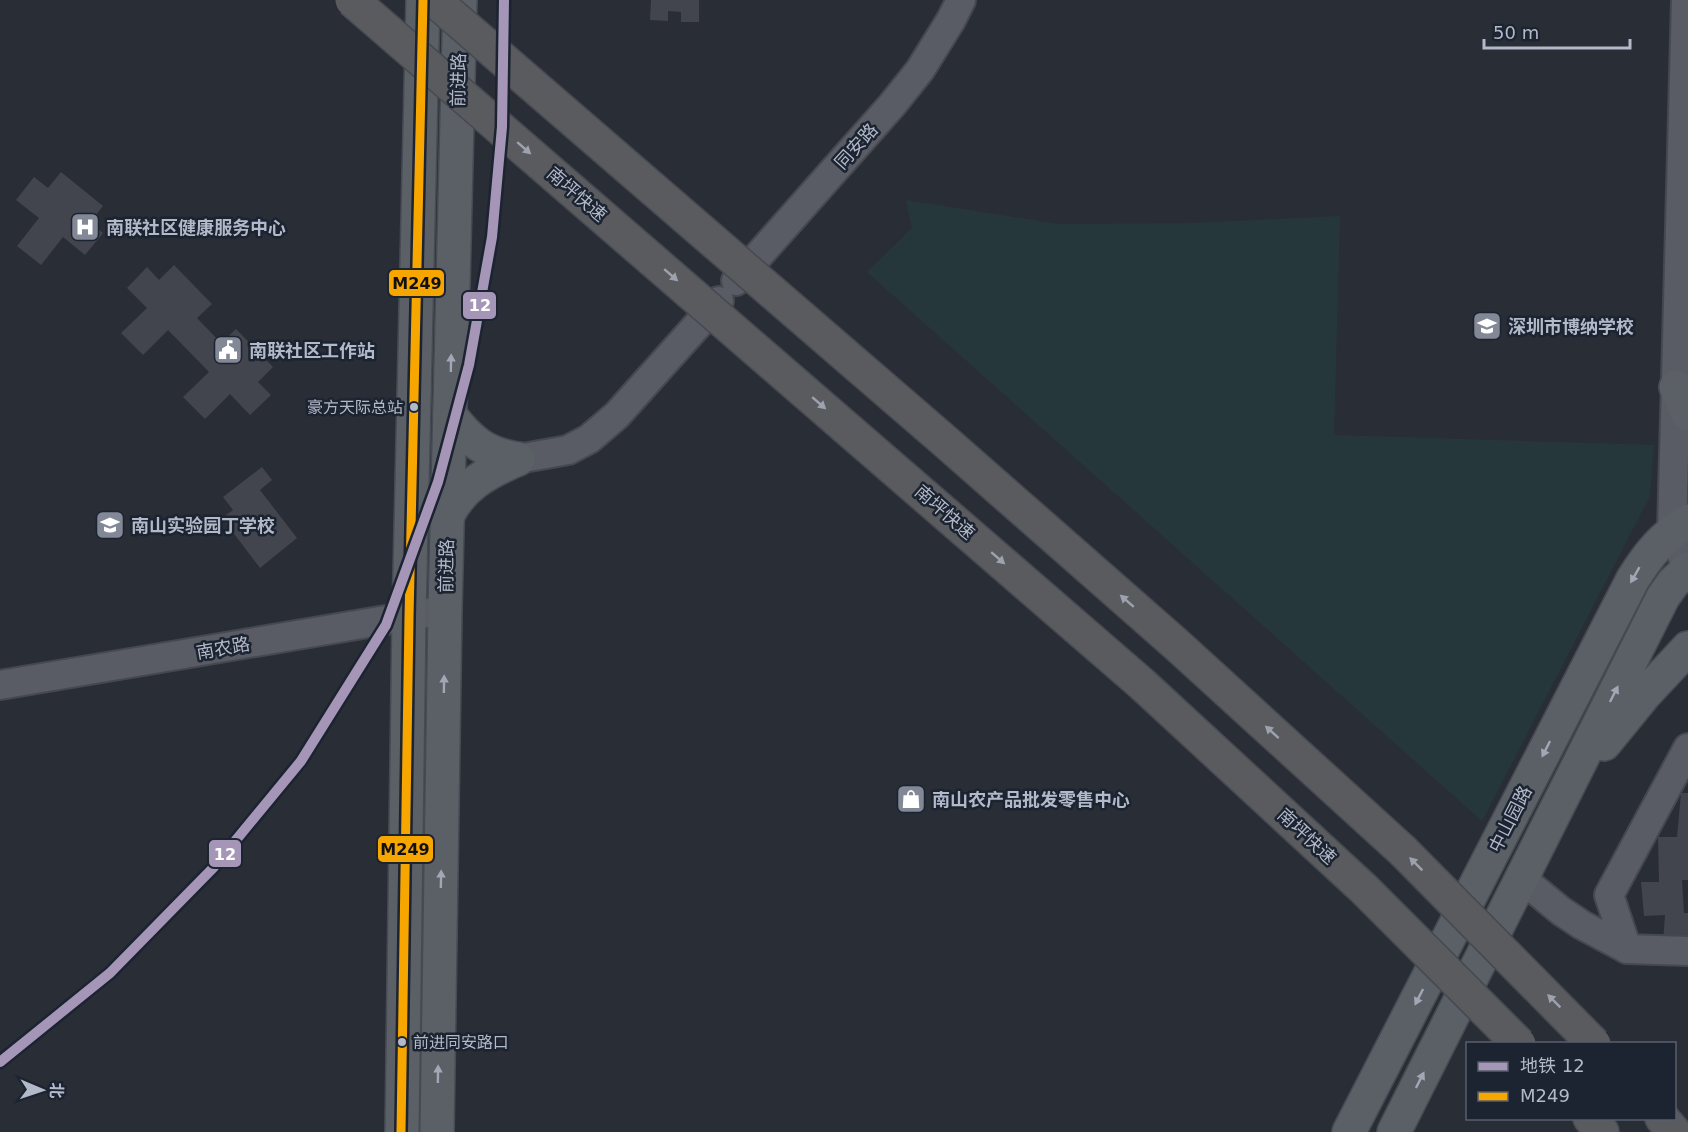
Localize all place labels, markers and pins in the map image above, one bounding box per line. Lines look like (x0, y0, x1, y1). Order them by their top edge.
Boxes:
hospital icon: 南联社区健康服务中心 (69, 211, 101, 243)
place label: 南联社区健康服务中心 (106, 217, 286, 238)
school or university icon: 深圳市博纳学校 (1471, 310, 1503, 342)
place label: 深圳市博纳学校 (1508, 316, 1634, 337)
public building icon: 南联社区工作站 (212, 334, 244, 366)
place label: 南联社区工作站 (249, 340, 375, 361)
place label: 豪方天际总站 (307, 398, 403, 417)
marker: 豪方天际总站 (408, 401, 420, 413)
school or university icon: 南山实验园丁学校 (94, 509, 126, 541)
place label: 南山实验园丁学校 (131, 515, 275, 536)
shop icon: 南山农产品批发零售中心 (895, 783, 927, 815)
place label: 南山农产品批发零售中心 (932, 789, 1130, 810)
place label: 前进同安路口 (413, 1033, 509, 1052)
marker: 前进同安路口 (396, 1036, 408, 1048)

